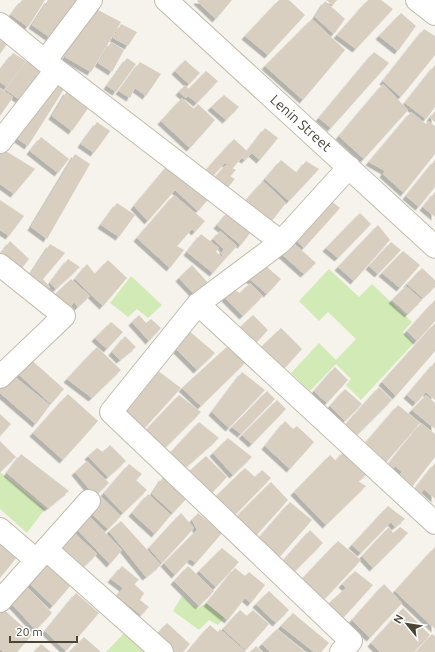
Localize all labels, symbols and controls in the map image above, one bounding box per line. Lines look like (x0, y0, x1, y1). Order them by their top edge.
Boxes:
street label: Lenin Street (267, 91, 335, 155)
north arrow (387, 604, 427, 644)
text: N (391, 612, 406, 626)
scale bar (10, 618, 77, 644)
text: 20 m (16, 625, 43, 638)

